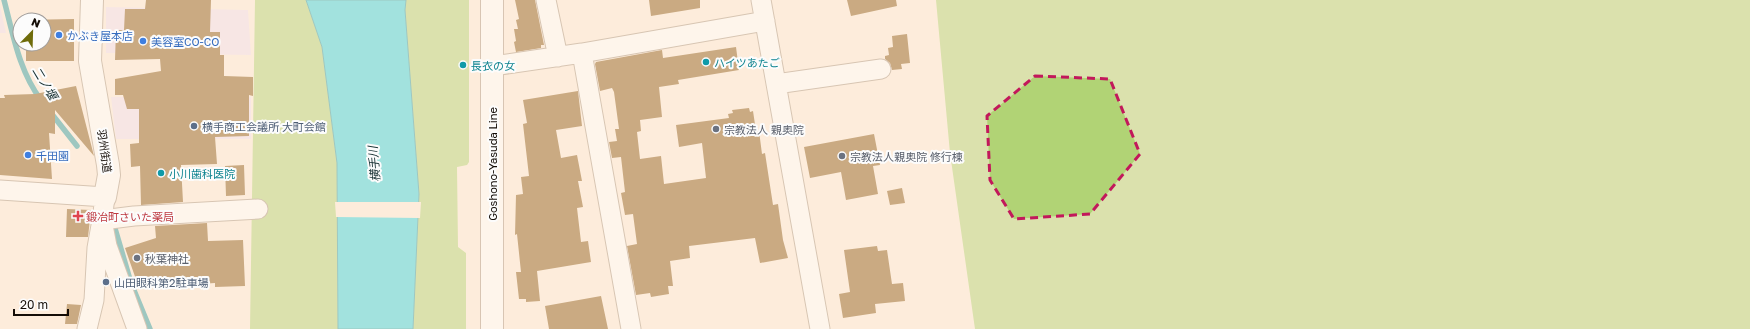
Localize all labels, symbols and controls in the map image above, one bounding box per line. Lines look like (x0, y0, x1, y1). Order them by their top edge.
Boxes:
north arrow (12, 12, 52, 52)
text: N (30, 15, 42, 30)
place label: かぶき屋本店 (67, 29, 133, 42)
marker: かぶき屋本店 (54, 30, 64, 40)
place label: 美容室CO-CO (151, 35, 219, 48)
marker: 美容室CO-CO (138, 36, 148, 46)
place label: ハイツあたご (714, 56, 780, 69)
marker: ハイツあたご (701, 57, 711, 67)
place label: 長衣の女 (471, 59, 515, 72)
marker: 長衣の女 (458, 60, 468, 70)
water label: 二ノ堰 (29, 64, 62, 104)
street label: Goshono-Yasuda Line (486, 107, 499, 221)
place label: 横手商工会議所 大町会館 (202, 120, 326, 133)
marker: 横手商工会議所 大町会館 (189, 121, 199, 131)
place label: 宗教法人 親奥院 (724, 123, 804, 136)
marker: 宗教法人 親奥院 (711, 124, 721, 134)
street label: 羽州街道 (96, 128, 114, 174)
water label: 横手川 (365, 143, 383, 183)
place label: 千田園 (36, 149, 69, 162)
marker: 千田園 (23, 150, 33, 160)
place label: 宗教法人親奥院 修行棟 (850, 150, 963, 163)
marker: 宗教法人親奥院 修行棟 (837, 151, 847, 161)
place label: 小川歯科医院 (169, 167, 235, 180)
marker: 小川歯科医院 (156, 168, 166, 178)
place label: 鍛冶町さいた薬局 (86, 210, 174, 223)
marker: 鍛冶町さいた薬局 (73, 211, 83, 221)
place label: 秋葉神社 (145, 252, 189, 265)
marker: 秋葉神社 (132, 253, 142, 263)
place label: 山田眼科第2駐車場 (114, 276, 208, 289)
marker: 山田眼科第2駐車場 (101, 277, 111, 287)
scale bar (14, 291, 68, 317)
text: 20 m (20, 297, 48, 312)

